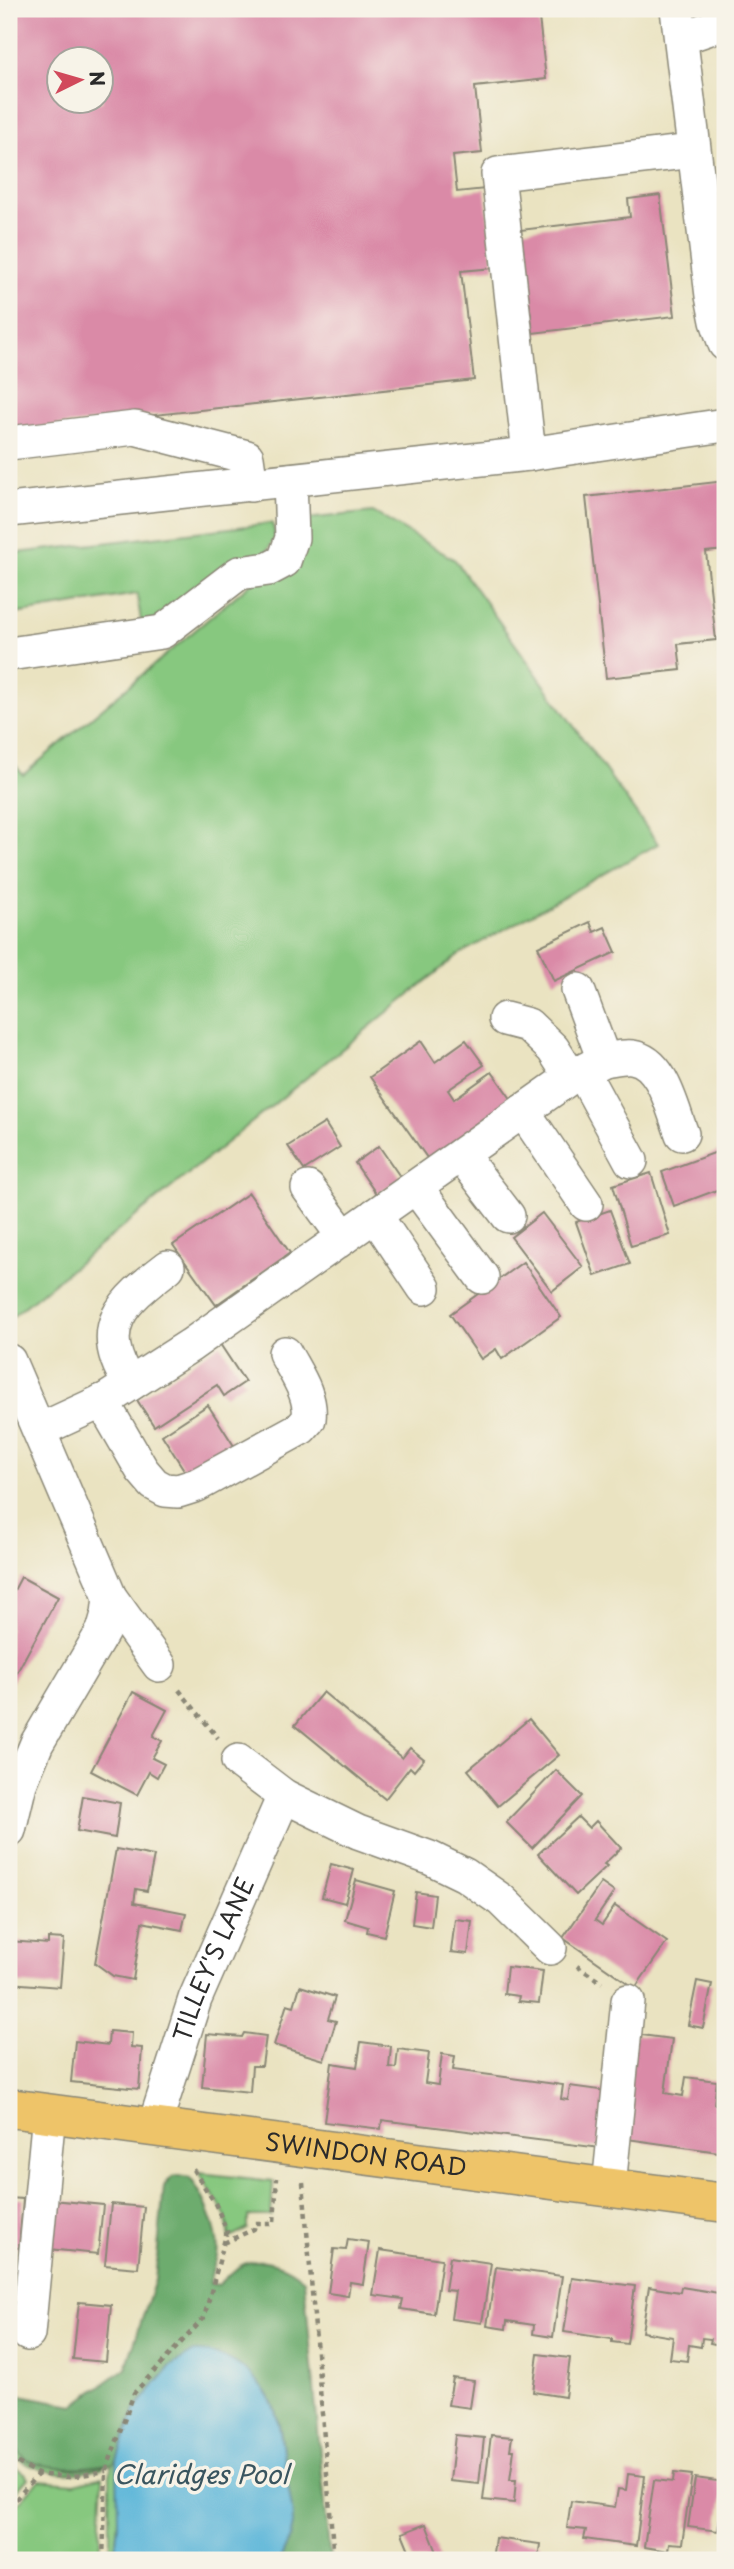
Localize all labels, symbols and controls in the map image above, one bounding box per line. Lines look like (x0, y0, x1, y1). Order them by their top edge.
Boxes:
north arrow (46, 46, 116, 116)
text: N (83, 70, 113, 87)
street label: TILLEY'S LANE (163, 1871, 262, 2046)
street label: SWINDON ROAD (263, 2122, 469, 2185)
water label: Claridges Pool (113, 2454, 292, 2493)

